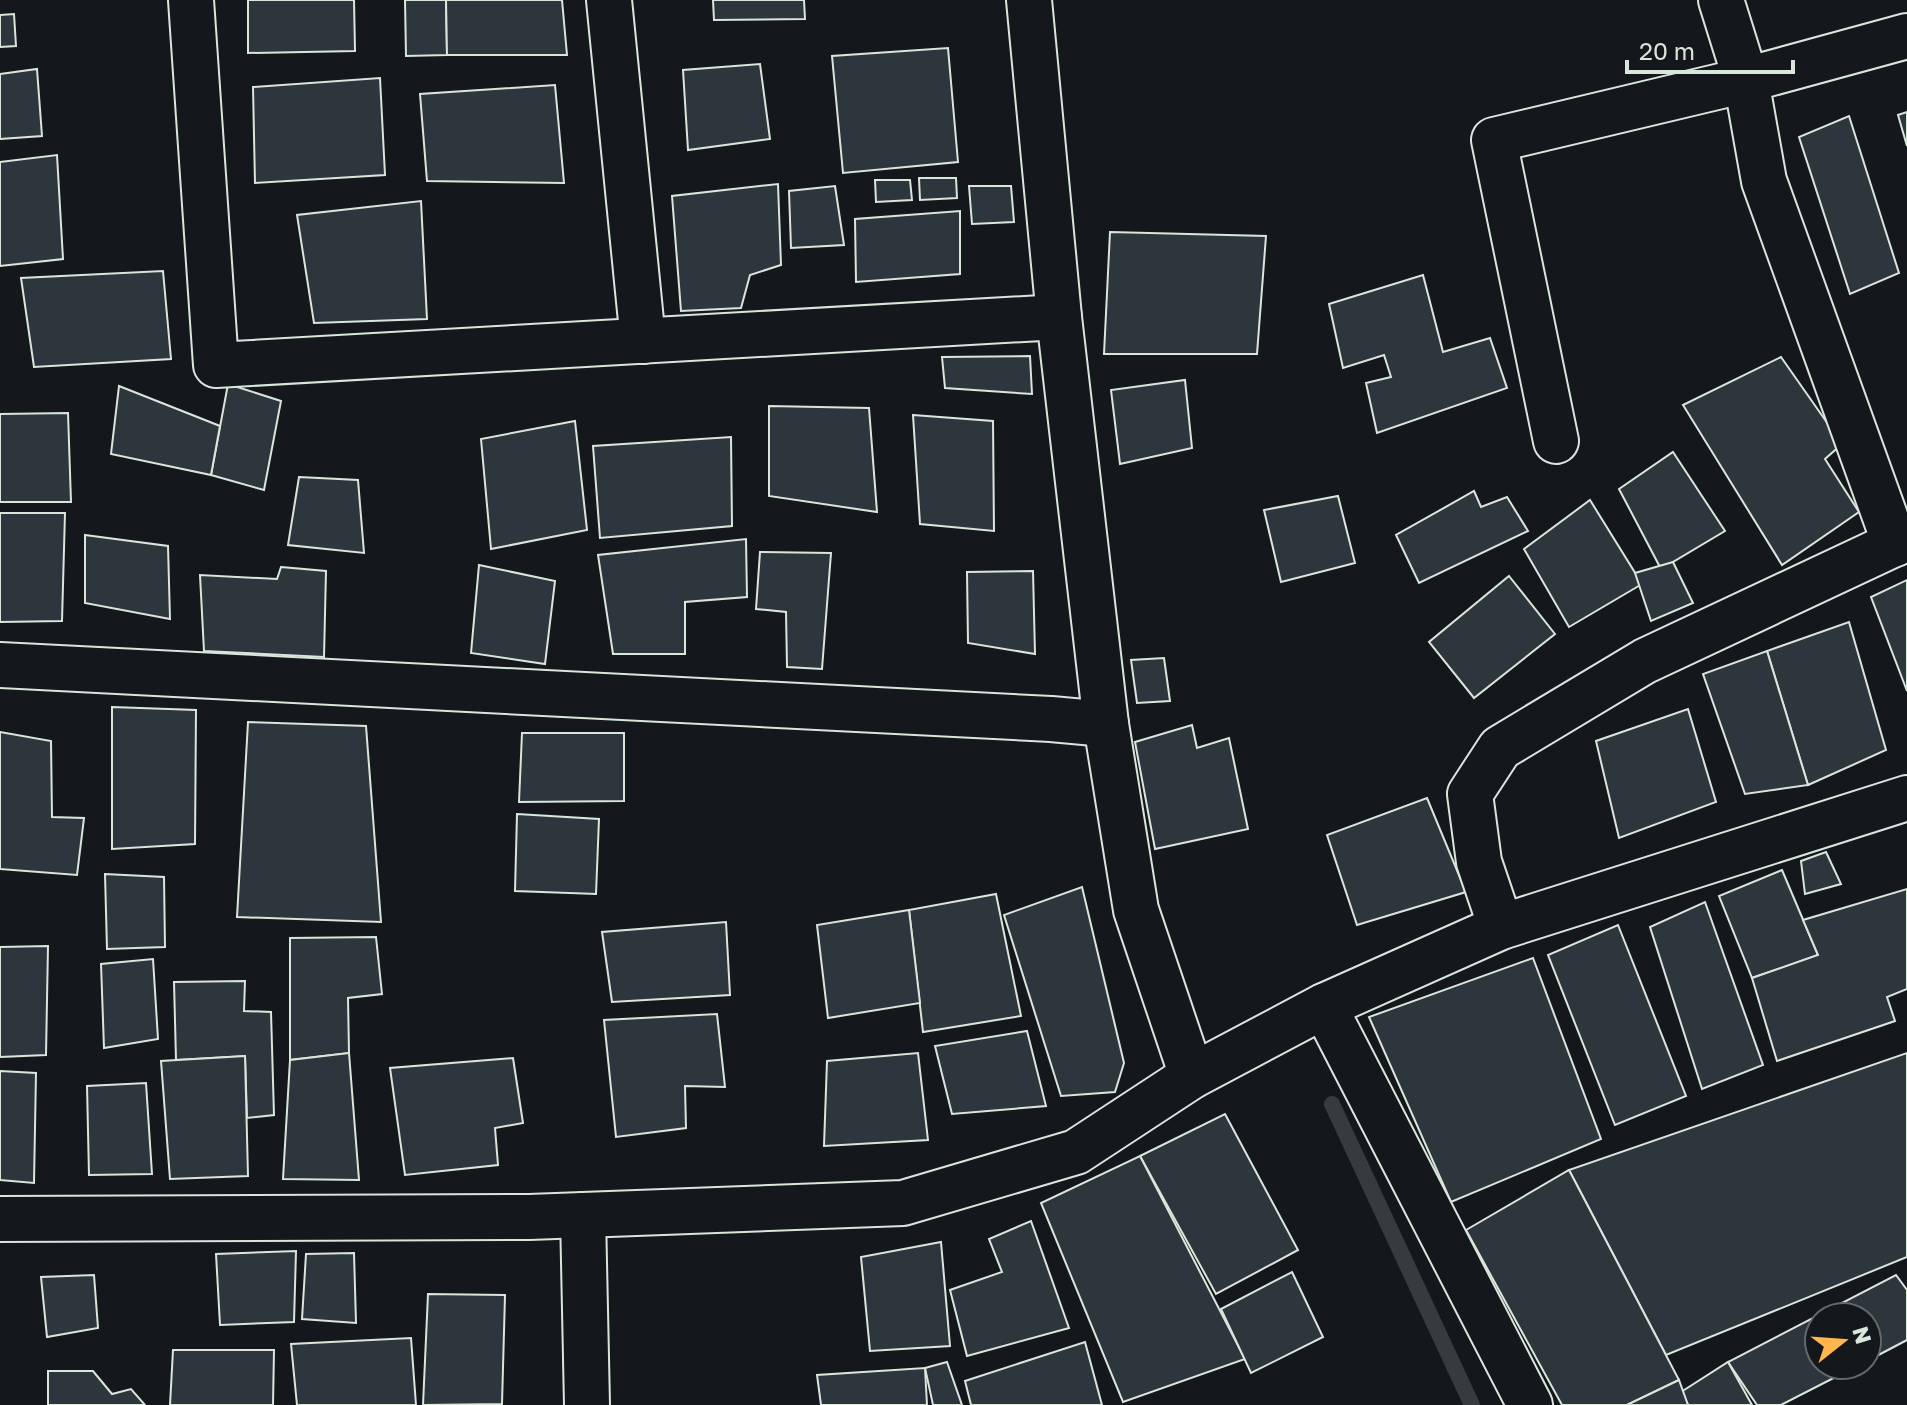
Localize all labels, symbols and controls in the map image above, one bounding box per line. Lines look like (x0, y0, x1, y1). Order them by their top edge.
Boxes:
scale bar (1627, 24, 1793, 74)
text: 20 m (1639, 36, 1695, 65)
north arrow (1803, 1301, 1883, 1381)
text: N (1847, 1323, 1878, 1347)

